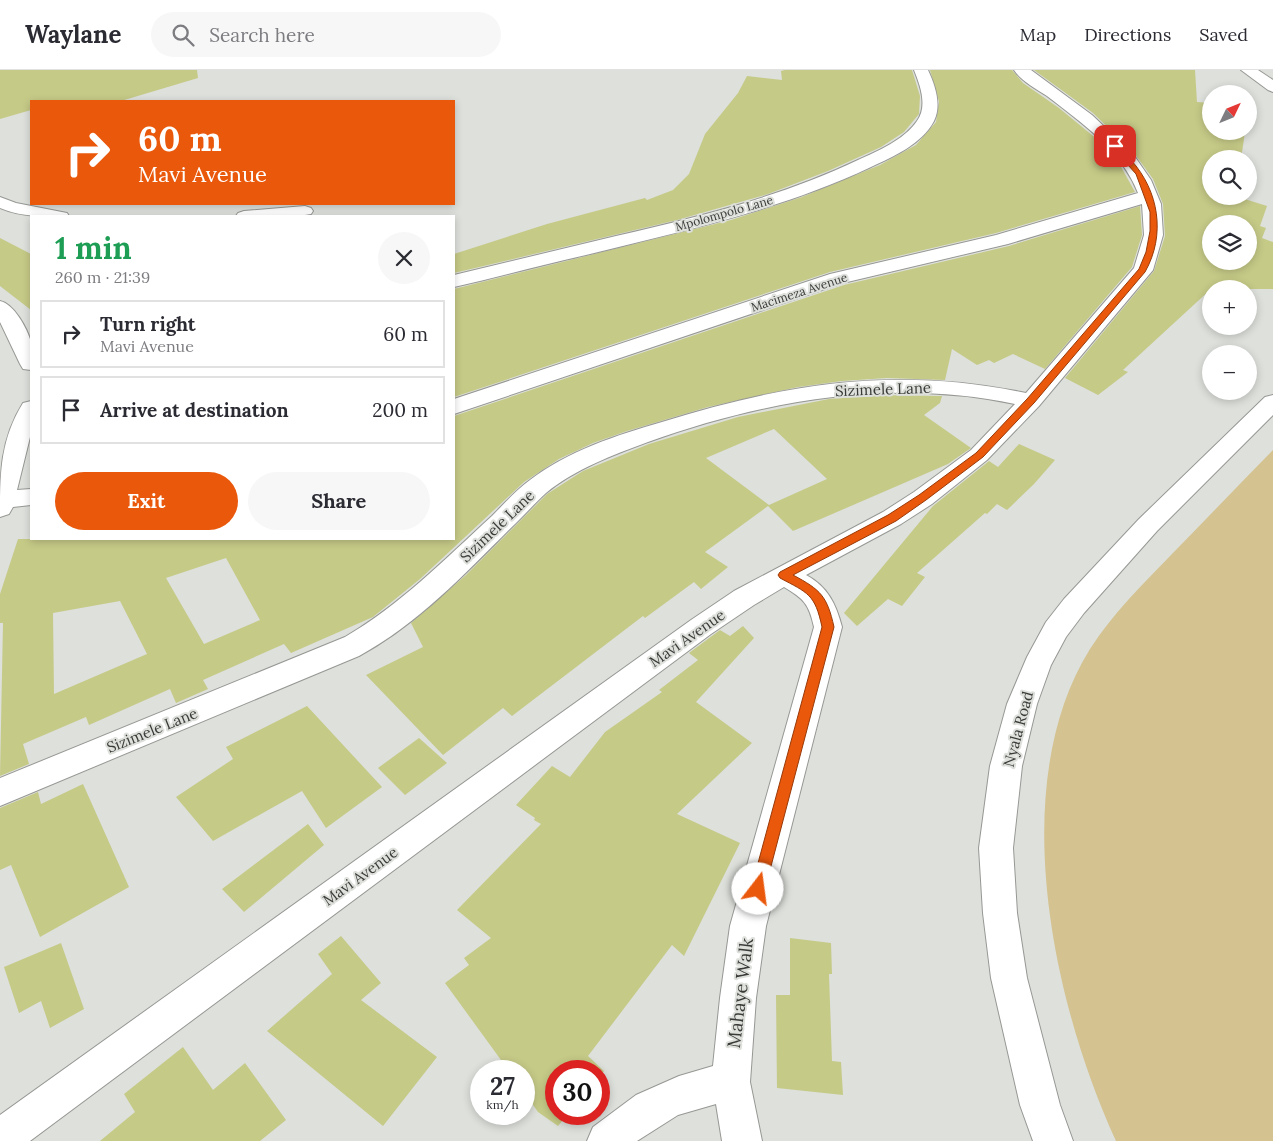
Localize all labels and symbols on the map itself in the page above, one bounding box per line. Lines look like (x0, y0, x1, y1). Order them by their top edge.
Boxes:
north arrow (1202, 85, 1258, 140)
pin (1094, 125, 1136, 167)
street label: Mpolompolo Lane (673, 192, 775, 234)
street label: Macimeza Avenue (749, 269, 850, 315)
street label: Sizimele Lane (835, 378, 931, 400)
street label: Sizimele Lane (456, 486, 538, 566)
street label: Mavi Avenue (646, 605, 728, 671)
street label: Nyala Road (999, 689, 1037, 769)
street label: Sizimele Lane (104, 703, 200, 757)
street label: Mavi Avenue (319, 842, 401, 910)
position arrow (731, 862, 783, 914)
street label: Mahaye Walk (722, 936, 758, 1049)
speed limit sign: 30 (545, 1060, 610, 1125)

